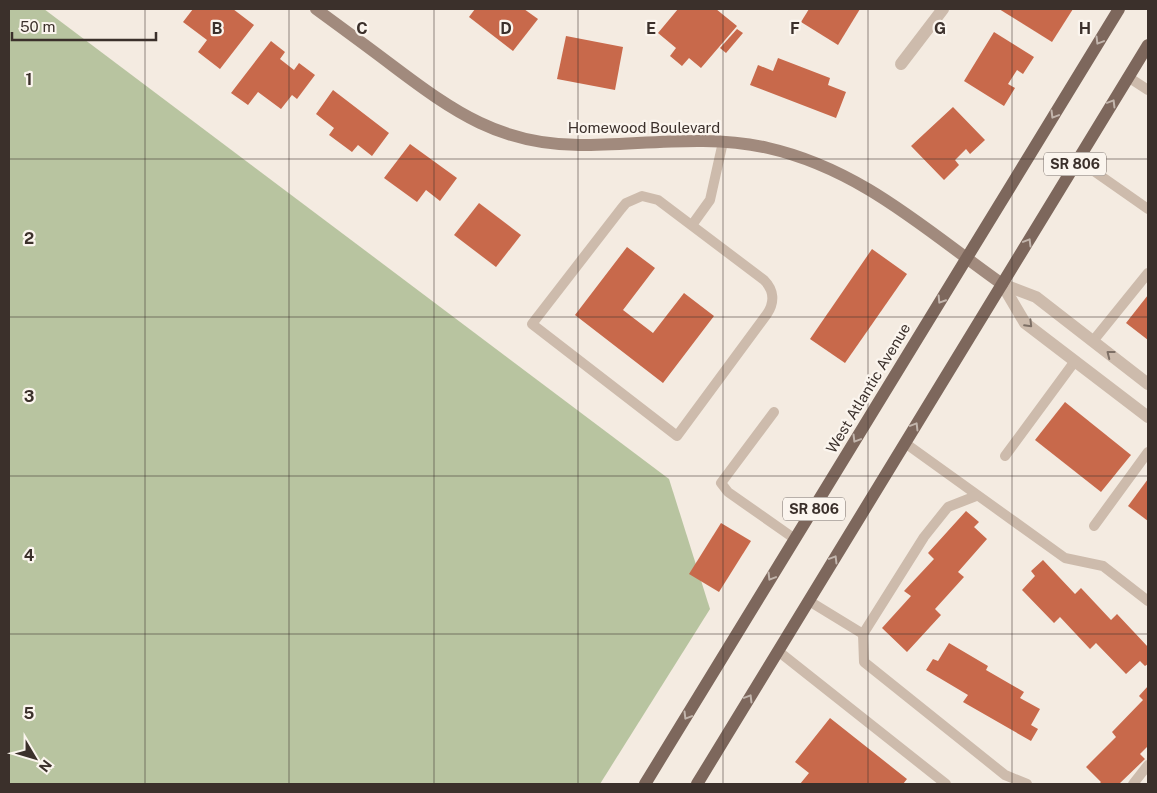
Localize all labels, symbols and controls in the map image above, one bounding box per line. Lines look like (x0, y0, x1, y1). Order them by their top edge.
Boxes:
scale bar (12, 10, 156, 42)
text: 50 m (20, 18, 55, 35)
text: B (212, 19, 223, 38)
text: C (356, 19, 368, 38)
text: D (500, 19, 512, 38)
text: E (646, 19, 656, 38)
text: F (790, 19, 800, 38)
text: G (934, 19, 946, 38)
text: H (1079, 19, 1091, 38)
one-way arrow (1095, 35, 1105, 44)
text: 1 (26, 70, 32, 89)
one-way arrow (1106, 100, 1116, 109)
one-way arrow (1050, 109, 1060, 118)
street label: Homewood Boulevard (568, 119, 720, 136)
road number: SR 806 (1044, 152, 1106, 175)
text: 2 (24, 229, 34, 248)
one-way arrow (1021, 239, 1031, 248)
one-way arrow (937, 295, 947, 304)
one-way arrow (1023, 318, 1032, 327)
street label: West Atlantic Avenue (822, 320, 914, 456)
one-way arrow (1107, 351, 1116, 359)
text: 3 (24, 387, 34, 406)
one-way arrow (909, 423, 919, 432)
one-way arrow (853, 433, 863, 442)
road number: SR 806 (783, 498, 845, 520)
text: 4 (24, 546, 35, 565)
one-way arrow (828, 556, 837, 565)
one-way arrow (768, 572, 778, 581)
one-way arrow (743, 694, 753, 703)
text: 5 (24, 704, 35, 723)
one-way arrow (683, 711, 693, 720)
north arrow (10, 733, 60, 783)
text: N (36, 757, 55, 775)

